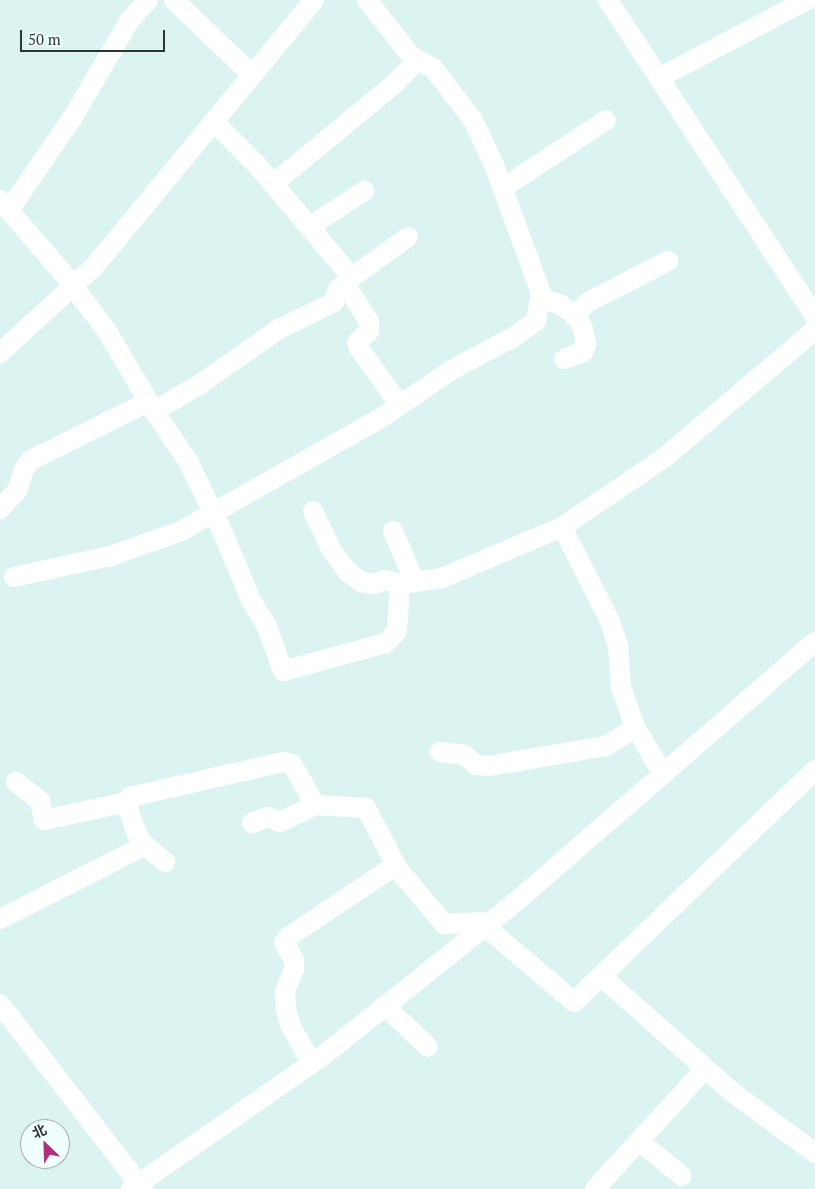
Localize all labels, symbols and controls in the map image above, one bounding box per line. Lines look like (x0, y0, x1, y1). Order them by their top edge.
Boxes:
scale bar (22, 20, 168, 52)
text: 50 m (28, 29, 61, 49)
north arrow (20, 1119, 70, 1169)
text: 北 (29, 1119, 49, 1142)

